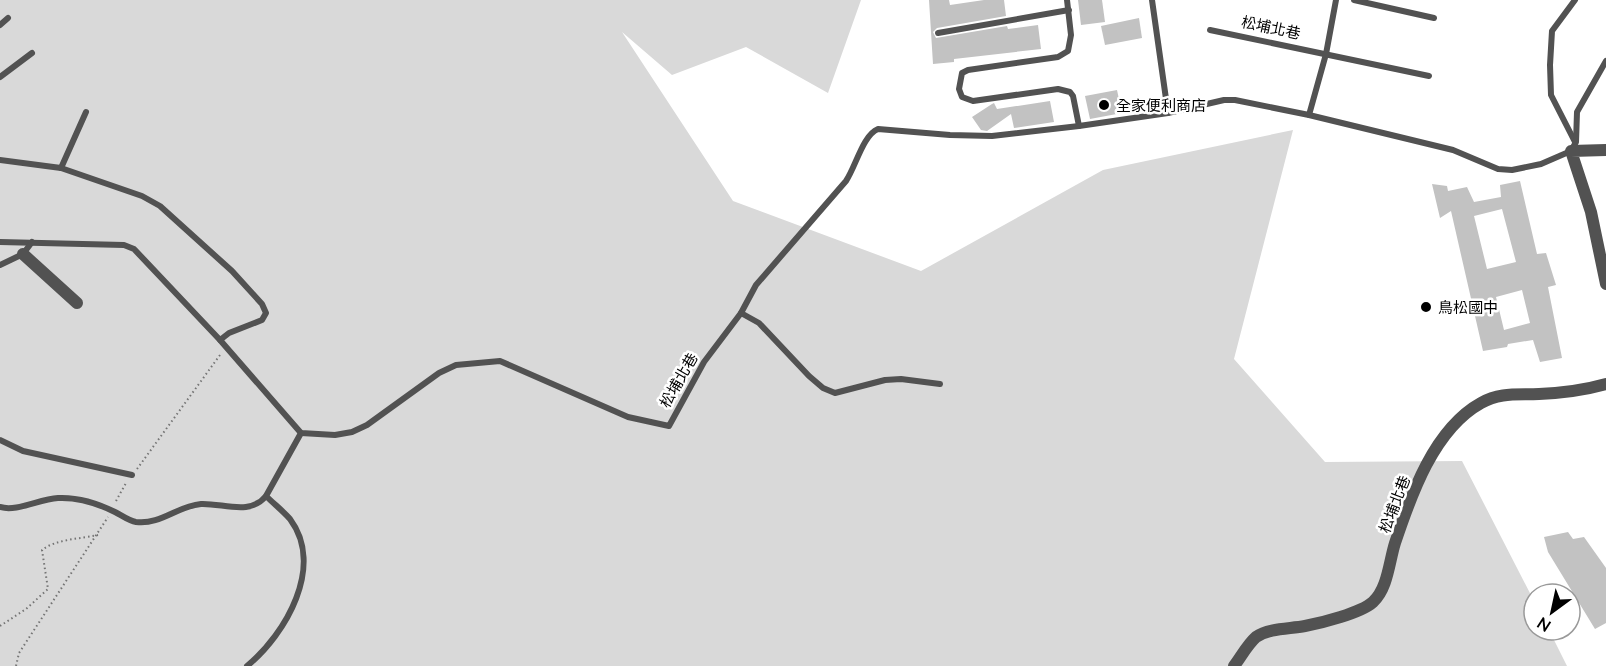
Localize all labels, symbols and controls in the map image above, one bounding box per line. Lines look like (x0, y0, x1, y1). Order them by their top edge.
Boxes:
street label: 松埔北巷 (1240, 12, 1302, 42)
place label: 全家便利商店 (1116, 96, 1206, 114)
marker: 全家便利商店 (1097, 98, 1111, 112)
place label: 鳥松國中 (1438, 298, 1498, 316)
marker: 鳥松國中 (1419, 300, 1433, 314)
street label: 松埔北巷 (655, 350, 701, 410)
street label: 松埔北巷 (1375, 473, 1413, 535)
north arrow (1522, 582, 1582, 642)
text: N (1533, 614, 1554, 636)

